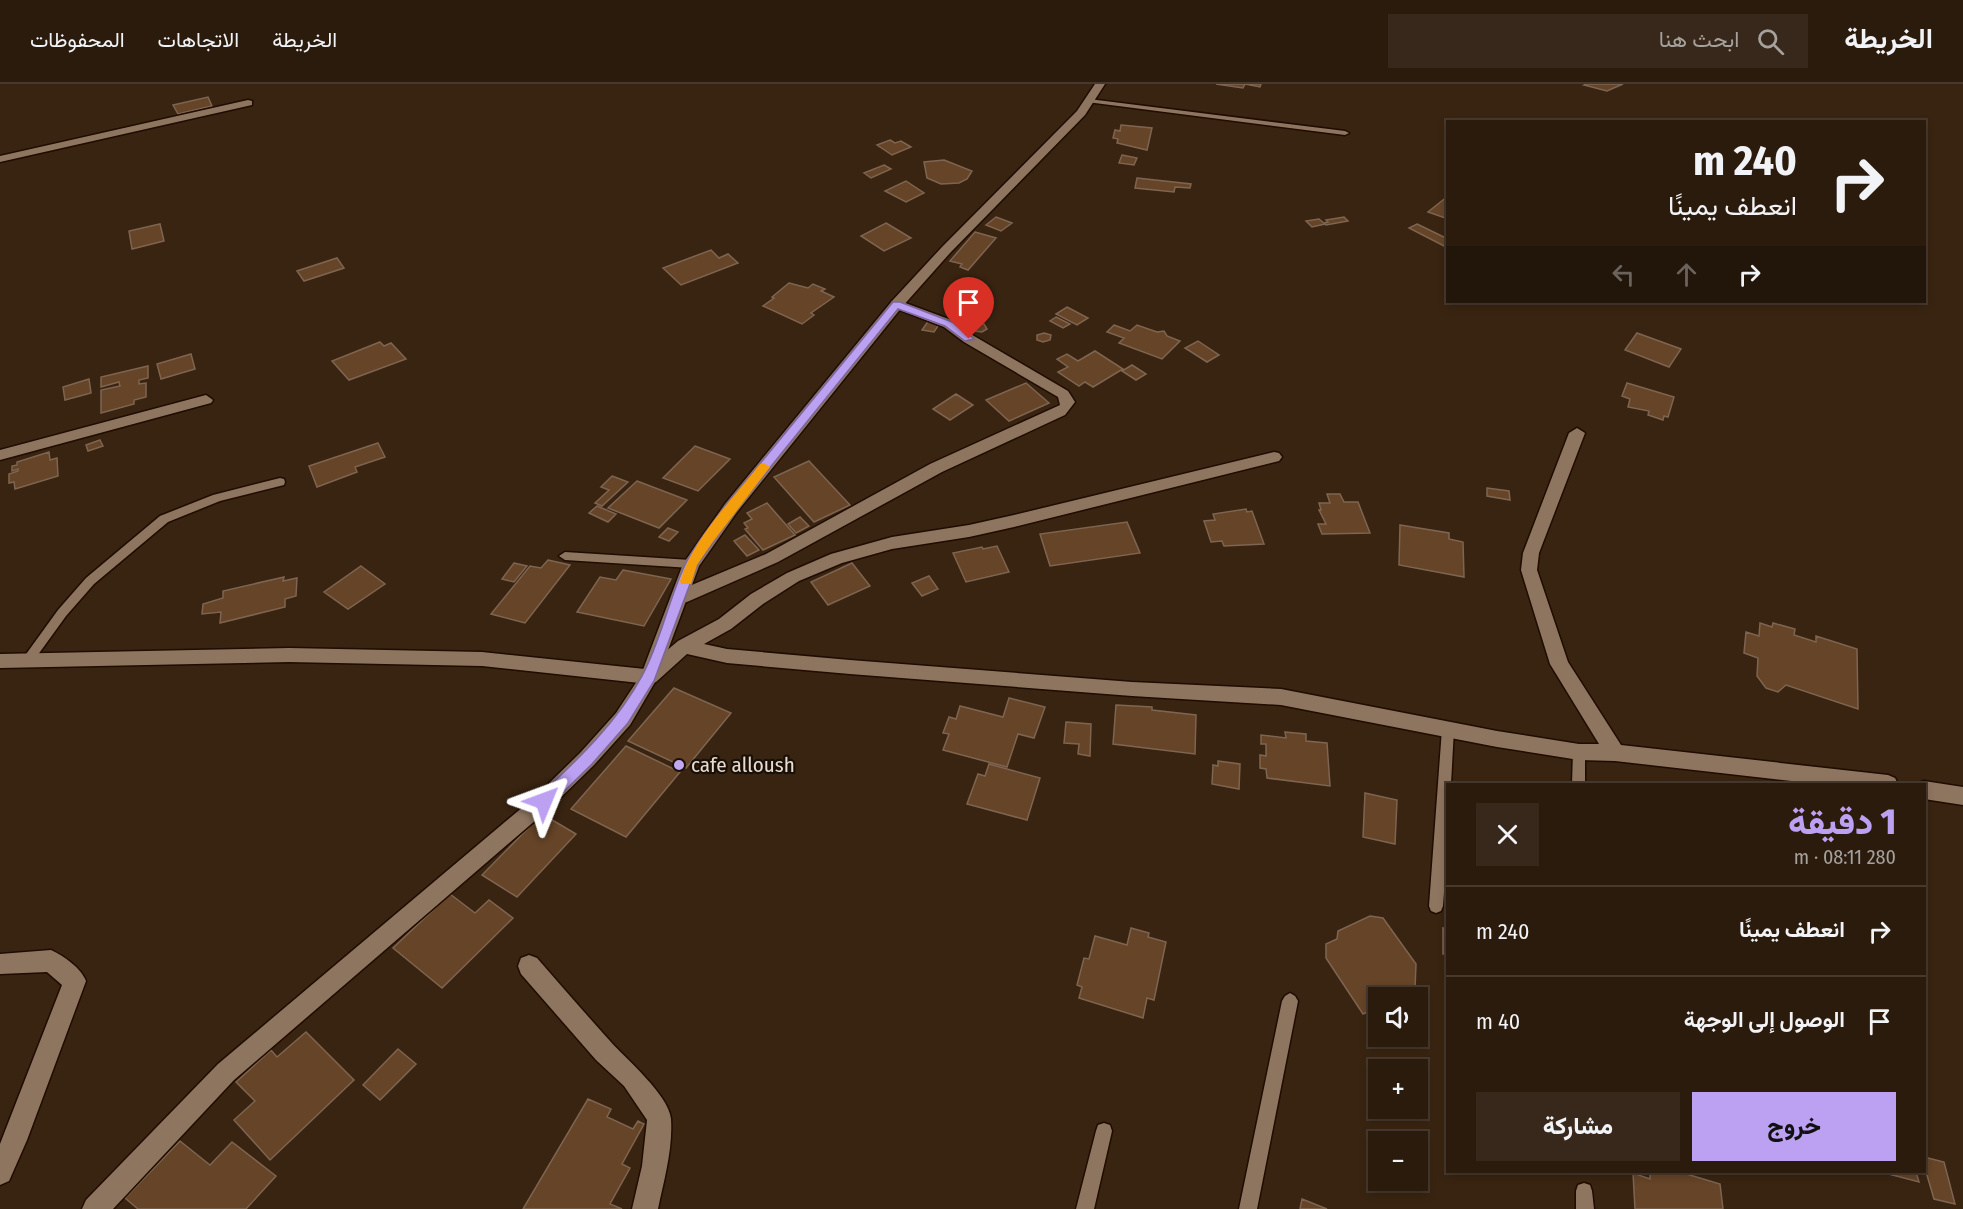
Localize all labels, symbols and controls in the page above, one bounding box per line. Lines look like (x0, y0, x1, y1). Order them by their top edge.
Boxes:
search box (1388, 14, 1808, 68)
text: الخريطة (1844, 22, 1933, 55)
icon: search (1754, 25, 1787, 58)
text: ابحث هنا (1659, 26, 1739, 53)
text: المحفوظات (30, 27, 125, 53)
text: الاتجاهات (158, 27, 239, 53)
text: الخريطة (272, 27, 337, 53)
text: 240 m (1693, 136, 1797, 186)
icon: right (1818, 144, 1896, 222)
text: انعطف يمينًا (1668, 190, 1797, 222)
icon: left (1607, 258, 1640, 291)
icon: ahead (1670, 258, 1703, 291)
icon: right (1733, 258, 1766, 291)
pin (943, 277, 994, 339)
icon: arrive (952, 286, 985, 319)
place label: cafe alloush (691, 752, 795, 778)
marker: cafe alloush (672, 758, 686, 772)
position arrow (512, 769, 576, 833)
text: 1 دقيقة (1788, 800, 1896, 844)
button: close (1476, 803, 1539, 866)
text: 280 m · 08:11 (1794, 845, 1896, 869)
icon: right (1863, 915, 1896, 948)
text: انعطف يمينًا (1739, 916, 1845, 943)
text: 240 m (1476, 918, 1529, 945)
map controls (1368, 987, 1428, 1191)
button: sound (1368, 987, 1428, 1047)
icon: arrive (1863, 1005, 1896, 1038)
text: الوصول إلى الوجهة (1684, 1006, 1845, 1033)
text: 40 m (1476, 1008, 1520, 1035)
button: + (1368, 1059, 1428, 1119)
button: مشاركة (1476, 1092, 1680, 1161)
button: خروج (1692, 1092, 1896, 1161)
button: − (1368, 1131, 1428, 1191)

